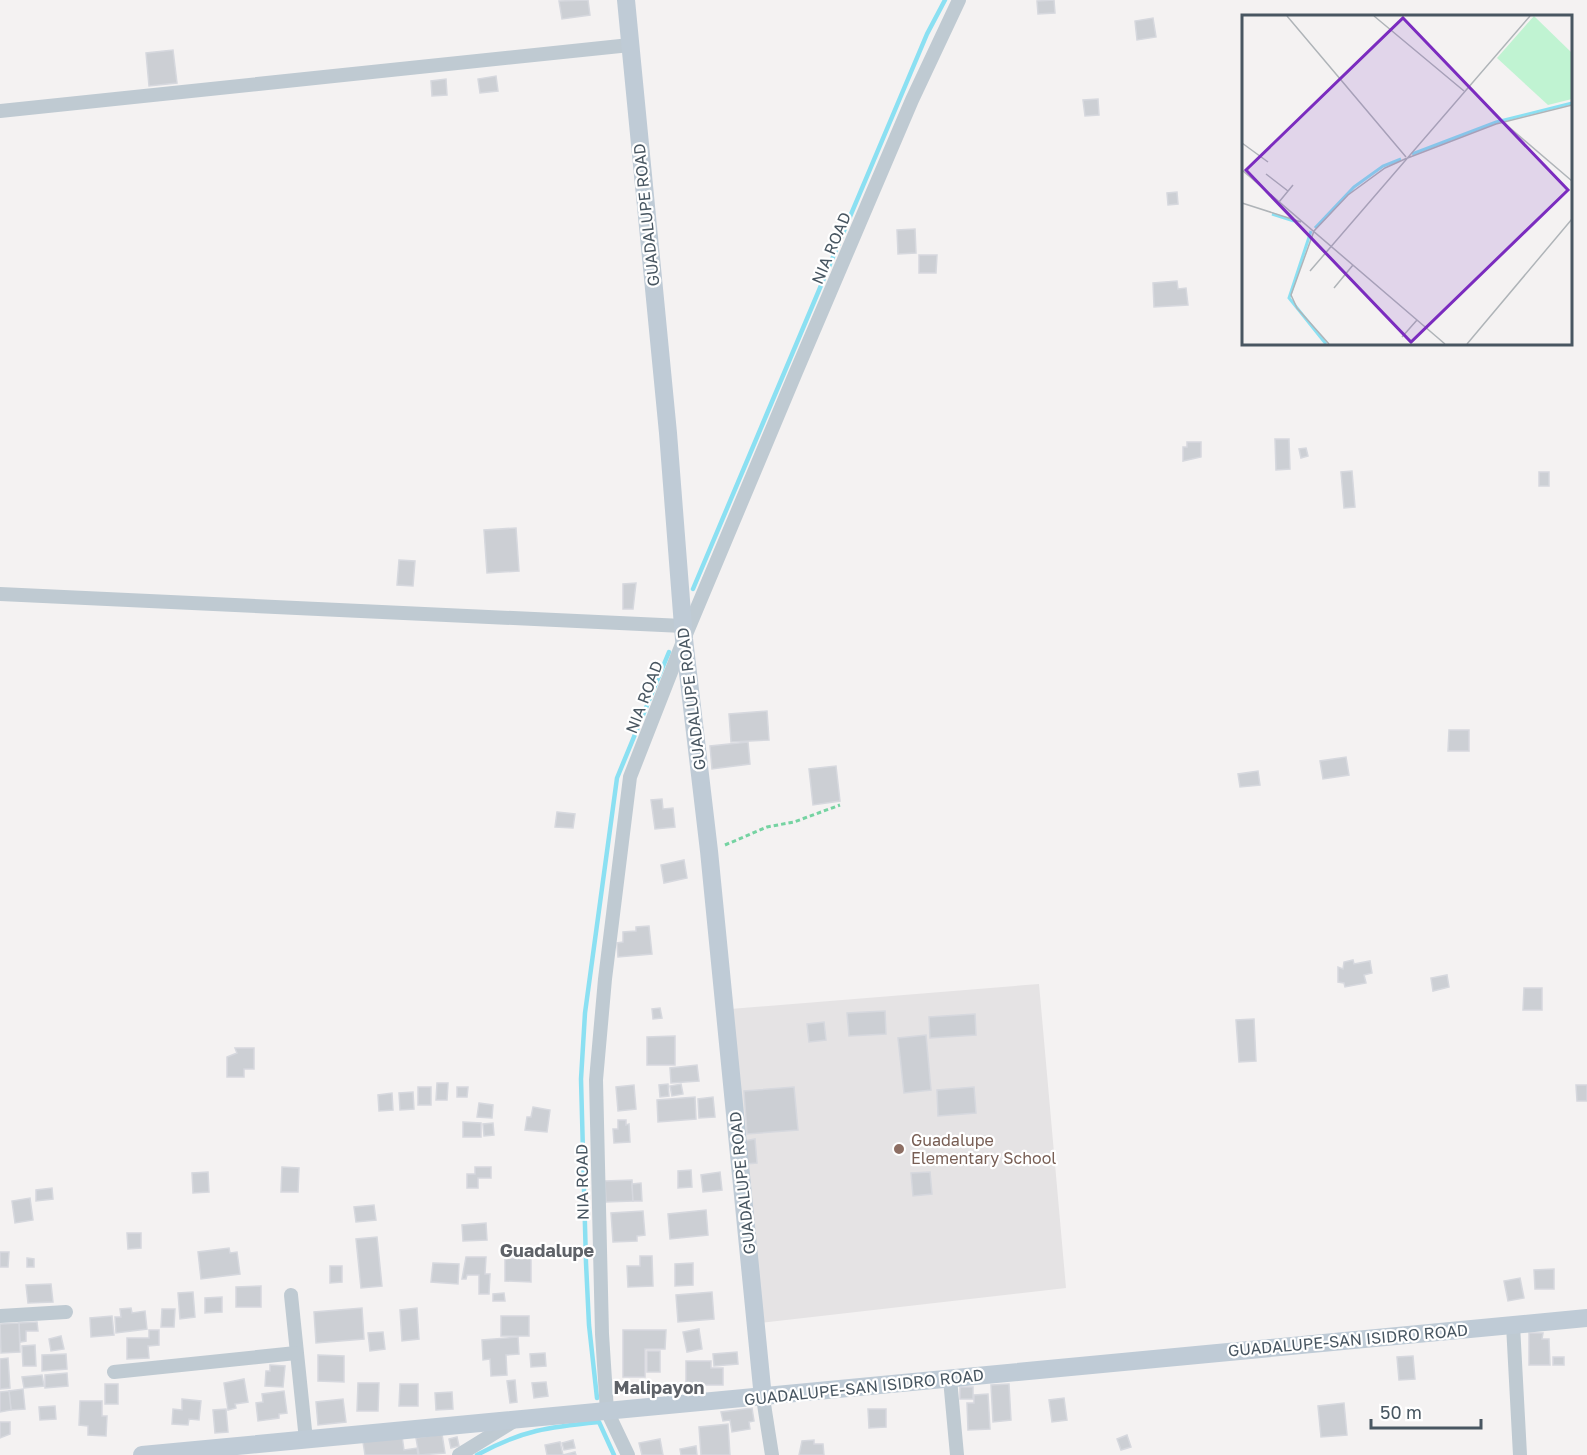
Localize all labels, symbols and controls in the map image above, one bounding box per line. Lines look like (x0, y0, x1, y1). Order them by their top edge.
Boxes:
inset map (1242, 15, 1572, 345)
street label: GUADALUPE ROAD (629, 143, 663, 287)
street label: NIA ROAD (807, 209, 855, 287)
street label: GUADALUPE ROAD (672, 626, 710, 772)
street label: NIA ROAD (621, 658, 667, 736)
street label: GUADALUPE ROAD (725, 1111, 759, 1255)
place label: Guadalupe Elementary School (911, 1130, 1056, 1168)
marker: Guadalupe Elementary School (892, 1142, 906, 1156)
street label: NIA ROAD (571, 1144, 593, 1220)
district label: Guadalupe (500, 1239, 595, 1261)
street label: GUADALUPE-SAN ISIDRO ROAD (1227, 1320, 1469, 1360)
street label: GUADALUPE-SAN ISIDRO ROAD (743, 1364, 985, 1410)
district label: Malipayon (614, 1376, 704, 1398)
scale bar (1371, 1392, 1480, 1430)
text: 50 m (1380, 1401, 1422, 1423)

